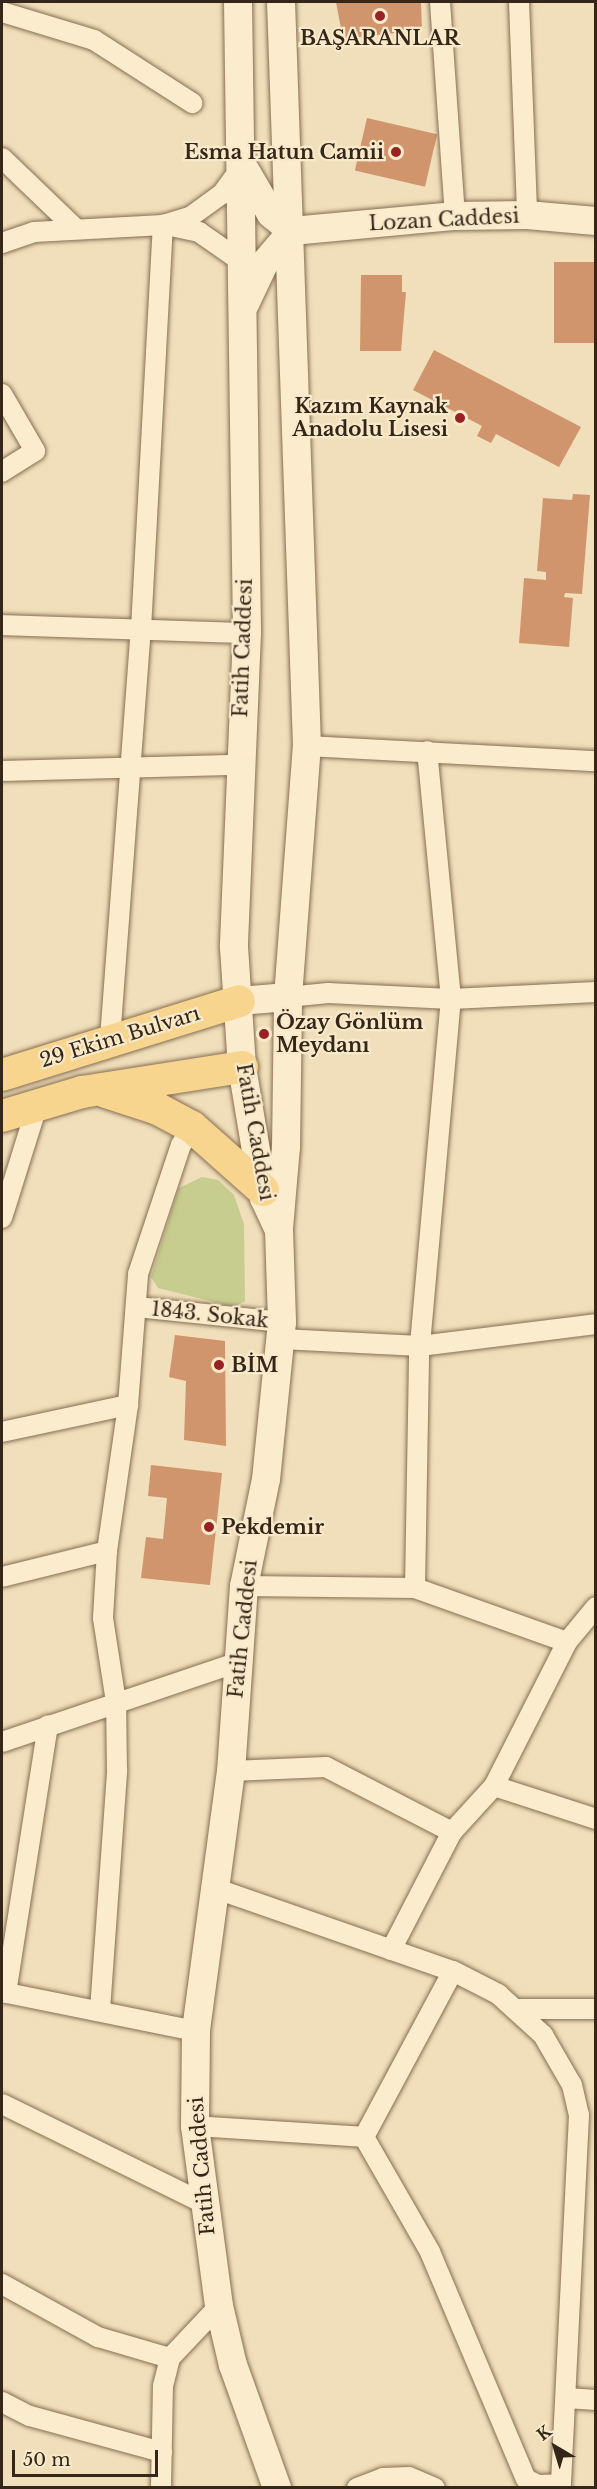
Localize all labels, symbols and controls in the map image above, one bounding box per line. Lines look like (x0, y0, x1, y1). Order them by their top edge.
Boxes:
marker: BAŞARANLAR (373, 9, 387, 23)
place label: BAŞARANLAR (300, 26, 460, 50)
place label: Esma Hatun Camii (184, 140, 384, 164)
marker: Esma Hatun Camii (389, 145, 403, 159)
street label: Lozan Caddesi (368, 204, 520, 236)
place label: Kazım Kaynak Anadolu Lisesi (292, 394, 448, 441)
marker: Kazım Kaynak Anadolu Lisesi (453, 411, 467, 425)
street label: Fatih Caddesi (229, 578, 257, 718)
street label: 29 Ekim Bulvarı (37, 1001, 203, 1073)
place label: Özay Gönlüm Meydanı (276, 1011, 424, 1058)
marker: Özay Gönlüm Meydanı (257, 1027, 271, 1041)
street label: Fatih Caddesi (231, 1061, 279, 1203)
street label: 1843. Sokak (150, 1297, 270, 1333)
place label: BİM (231, 1353, 278, 1377)
marker: BİM (212, 1358, 226, 1372)
place label: Pekdemir (221, 1515, 324, 1539)
marker: Pekdemir (202, 1520, 216, 1534)
street label: Fatih Caddesi (224, 1559, 262, 1699)
street label: Fatih Caddesi (184, 2096, 220, 2236)
north arrow (525, 2417, 585, 2477)
text: K (533, 2421, 555, 2445)
scale bar (15, 2438, 160, 2476)
text: 50 m (23, 2449, 71, 2471)

